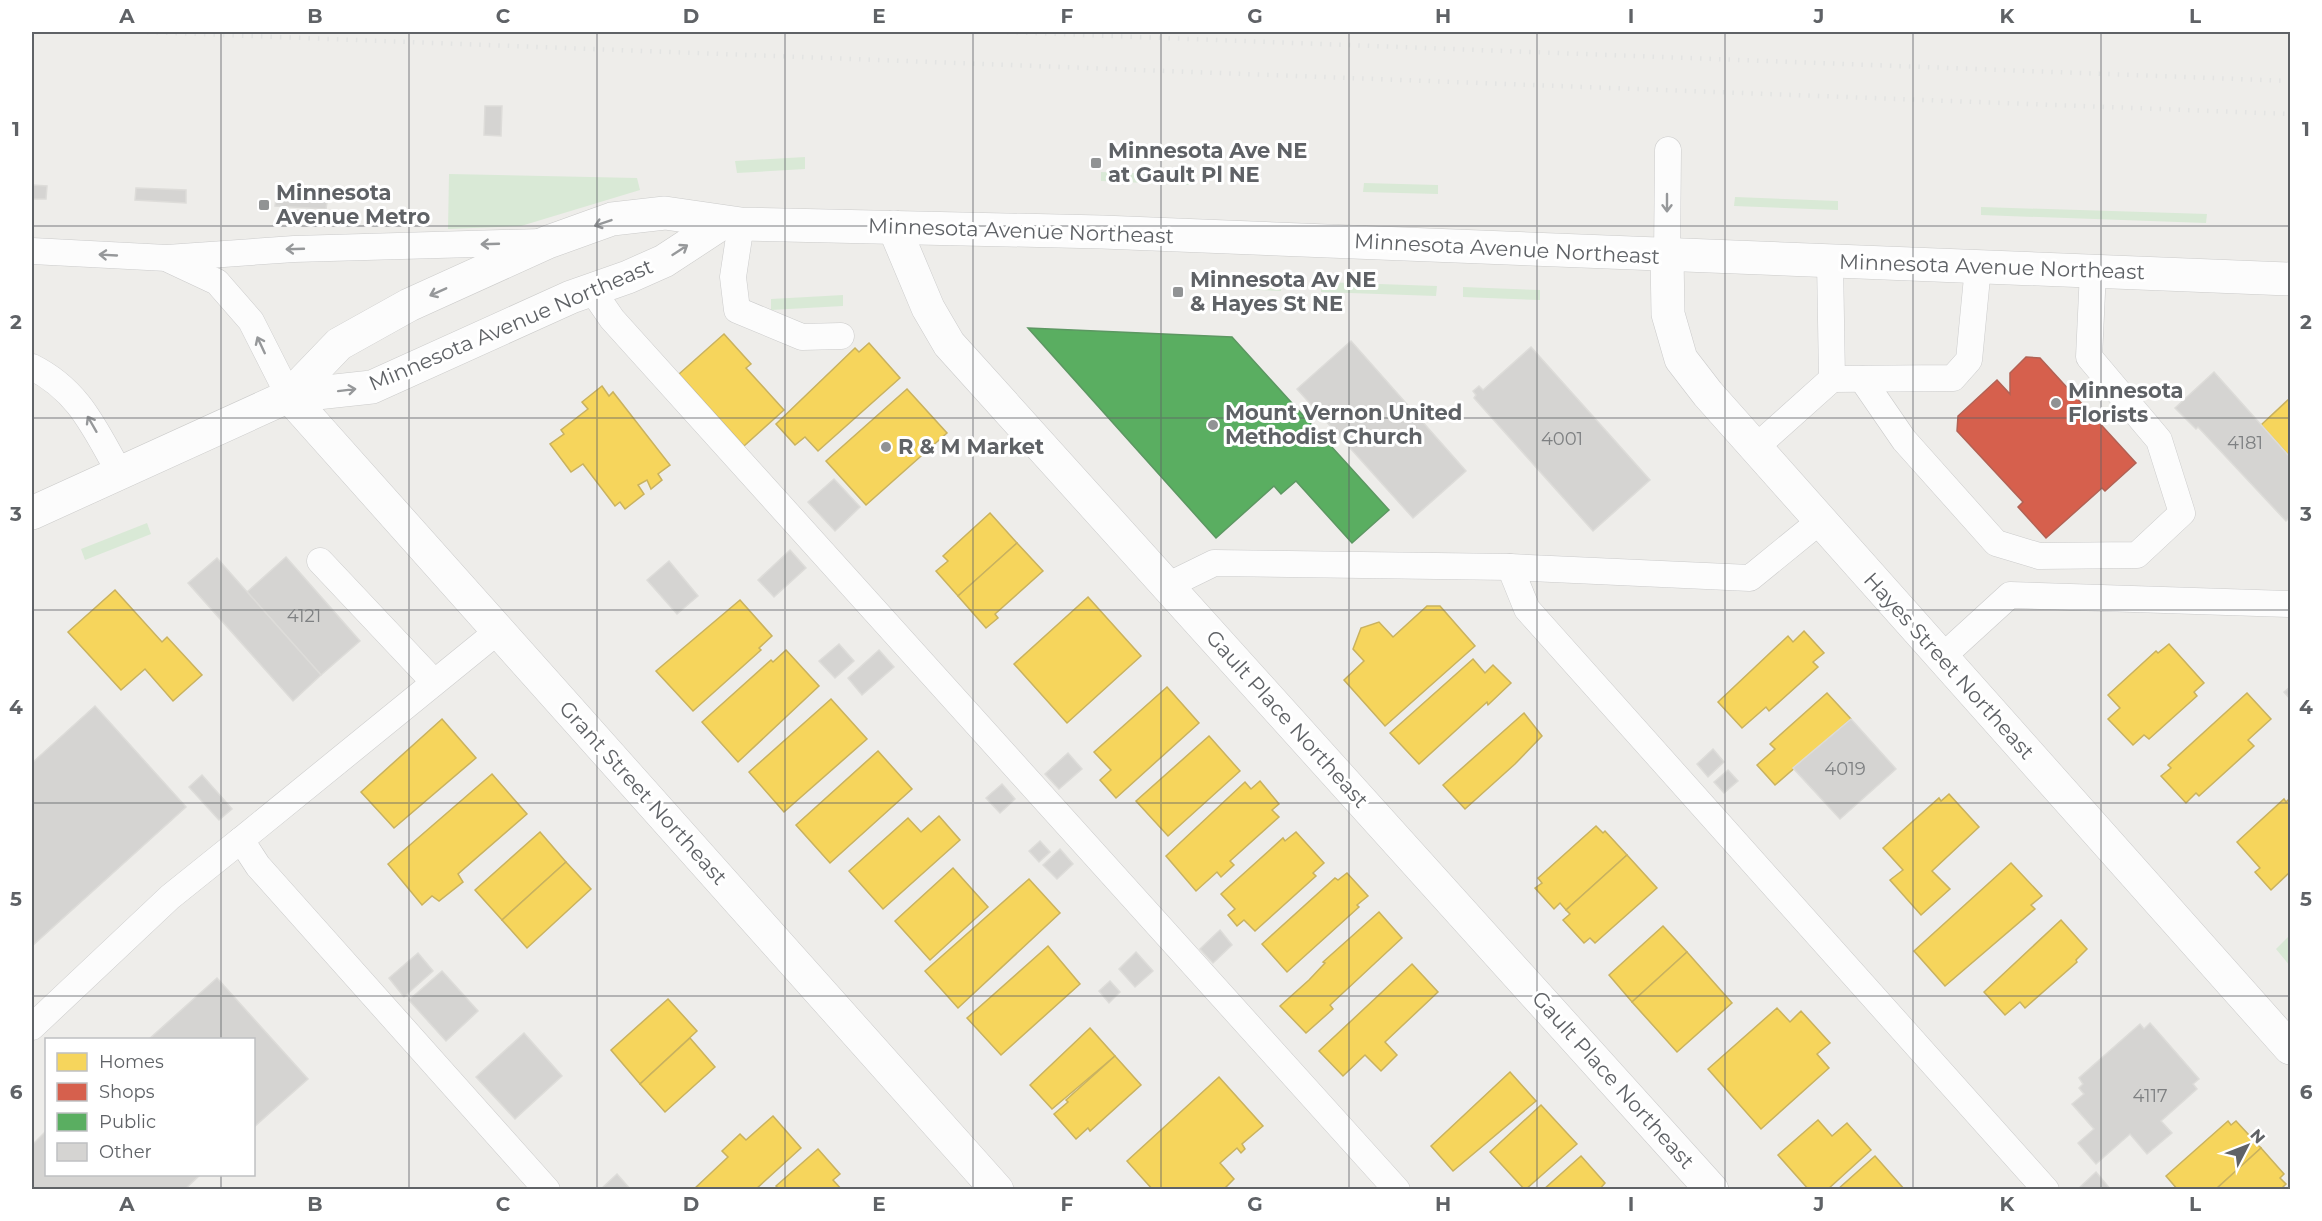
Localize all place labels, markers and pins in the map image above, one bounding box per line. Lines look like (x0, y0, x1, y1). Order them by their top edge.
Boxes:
place label: Minnesota Ave NE at Gault Pl NE (1108, 138, 1307, 187)
marker: Minnesota Ave NE at Gault Pl NE (1089, 156, 1103, 170)
place label: Minnesota Avenue Metro (275, 180, 430, 229)
marker: Minnesota Avenue Metro (257, 198, 271, 212)
place label: Minnesota Av NE & Hayes St NE (1190, 267, 1376, 316)
marker: Minnesota Av NE & Hayes St NE (1171, 285, 1185, 299)
place label: Minnesota Florists (2068, 378, 2183, 427)
marker: Minnesota Florists (2049, 396, 2063, 410)
place label: Mount Vernon United Methodist Church (1225, 400, 1462, 449)
marker: Mount Vernon United Methodist Church (1206, 418, 1220, 432)
place label: R & M Market (898, 434, 1044, 459)
marker: R & M Market (879, 440, 893, 454)

